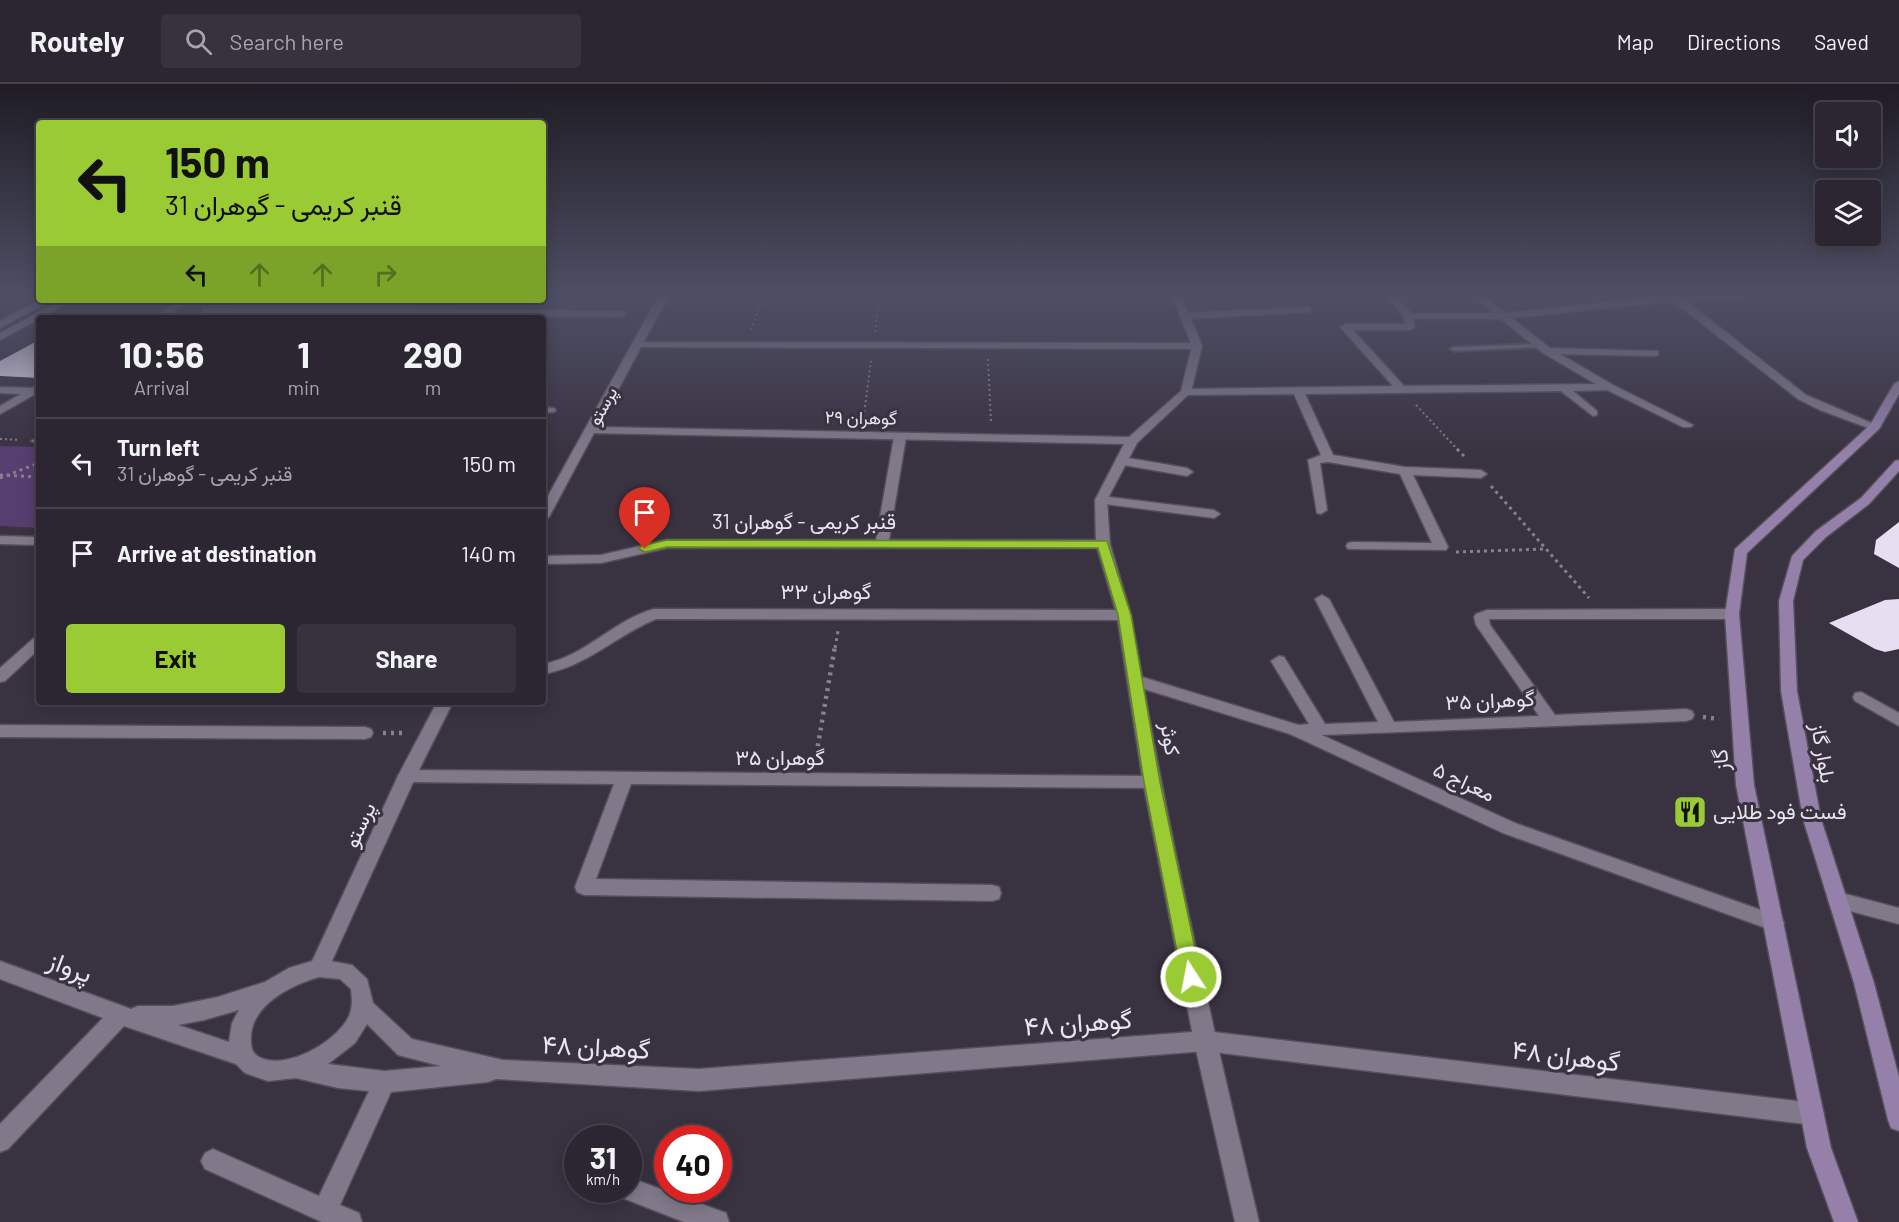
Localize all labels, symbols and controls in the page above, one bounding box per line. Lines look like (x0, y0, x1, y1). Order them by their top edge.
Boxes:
search box (161, 14, 581, 68)
text: Routely (30, 24, 125, 58)
icon: search (182, 25, 215, 58)
text: Search here (230, 28, 344, 54)
text: Map (1617, 29, 1654, 54)
text: Directions (1687, 29, 1781, 54)
text: Saved (1814, 29, 1869, 54)
map controls (1815, 102, 1881, 246)
button: sound (1815, 102, 1881, 168)
text: 150 m (165, 136, 270, 186)
icon: left (66, 144, 144, 222)
button: layers (1815, 180, 1881, 246)
text: قنبر کریمی - گوهران 31 (165, 188, 402, 220)
icon: left (180, 258, 213, 291)
icon: ahead (243, 258, 276, 291)
icon: ahead (306, 258, 339, 291)
icon: right (369, 258, 402, 291)
text: 10:56 (119, 332, 204, 375)
text: 1 (297, 332, 310, 375)
text: 290 (403, 332, 463, 375)
text: Arrival (134, 375, 190, 399)
text: min (287, 375, 320, 399)
text: m (425, 375, 441, 399)
street label: پرستو (583, 383, 623, 429)
street label: گوهران ۲۹ (825, 405, 897, 430)
text: Turn left (117, 434, 200, 460)
icon: left (66, 447, 99, 480)
text: 150 m (462, 450, 516, 476)
text: قنبر کریمی - گوهران 31 (117, 461, 292, 485)
pin (619, 487, 670, 549)
icon: arrive (628, 496, 661, 529)
street label: قنبر کریمی - گوهران 31 (712, 508, 896, 535)
icon: arrive (66, 537, 99, 570)
text: Arrive at destination (117, 540, 316, 566)
text: 140 m (461, 540, 516, 566)
street label: گوهران ۳۳ (781, 578, 871, 605)
button: Exit (66, 624, 285, 693)
button: Share (297, 624, 516, 693)
street label: گوهران ۳۵ (1445, 685, 1535, 716)
street label: کوثر (1154, 719, 1186, 757)
street label: بلوار گاز (1805, 720, 1842, 785)
street label: گوهران ۳۵ (735, 744, 825, 771)
street label: گاز (1706, 748, 1735, 773)
street label: معراج ۵ (1428, 755, 1500, 809)
restaurant icon: فست فود طلایی (1672, 794, 1708, 830)
street label: پرستو (337, 798, 383, 852)
place label: فست فود طلایی (1713, 798, 1847, 825)
street label: پرواز (42, 943, 97, 992)
position arrow (1159, 945, 1223, 1009)
street label: گوهران ۴۸ (1023, 1002, 1133, 1043)
street label: گوهران ۴۸ (541, 1027, 651, 1066)
street label: گوهران ۴۸ (1510, 1033, 1622, 1078)
speed limit sign: 40 (654, 1125, 732, 1203)
text: 31 (590, 1139, 616, 1175)
text: km/h (586, 1170, 620, 1188)

